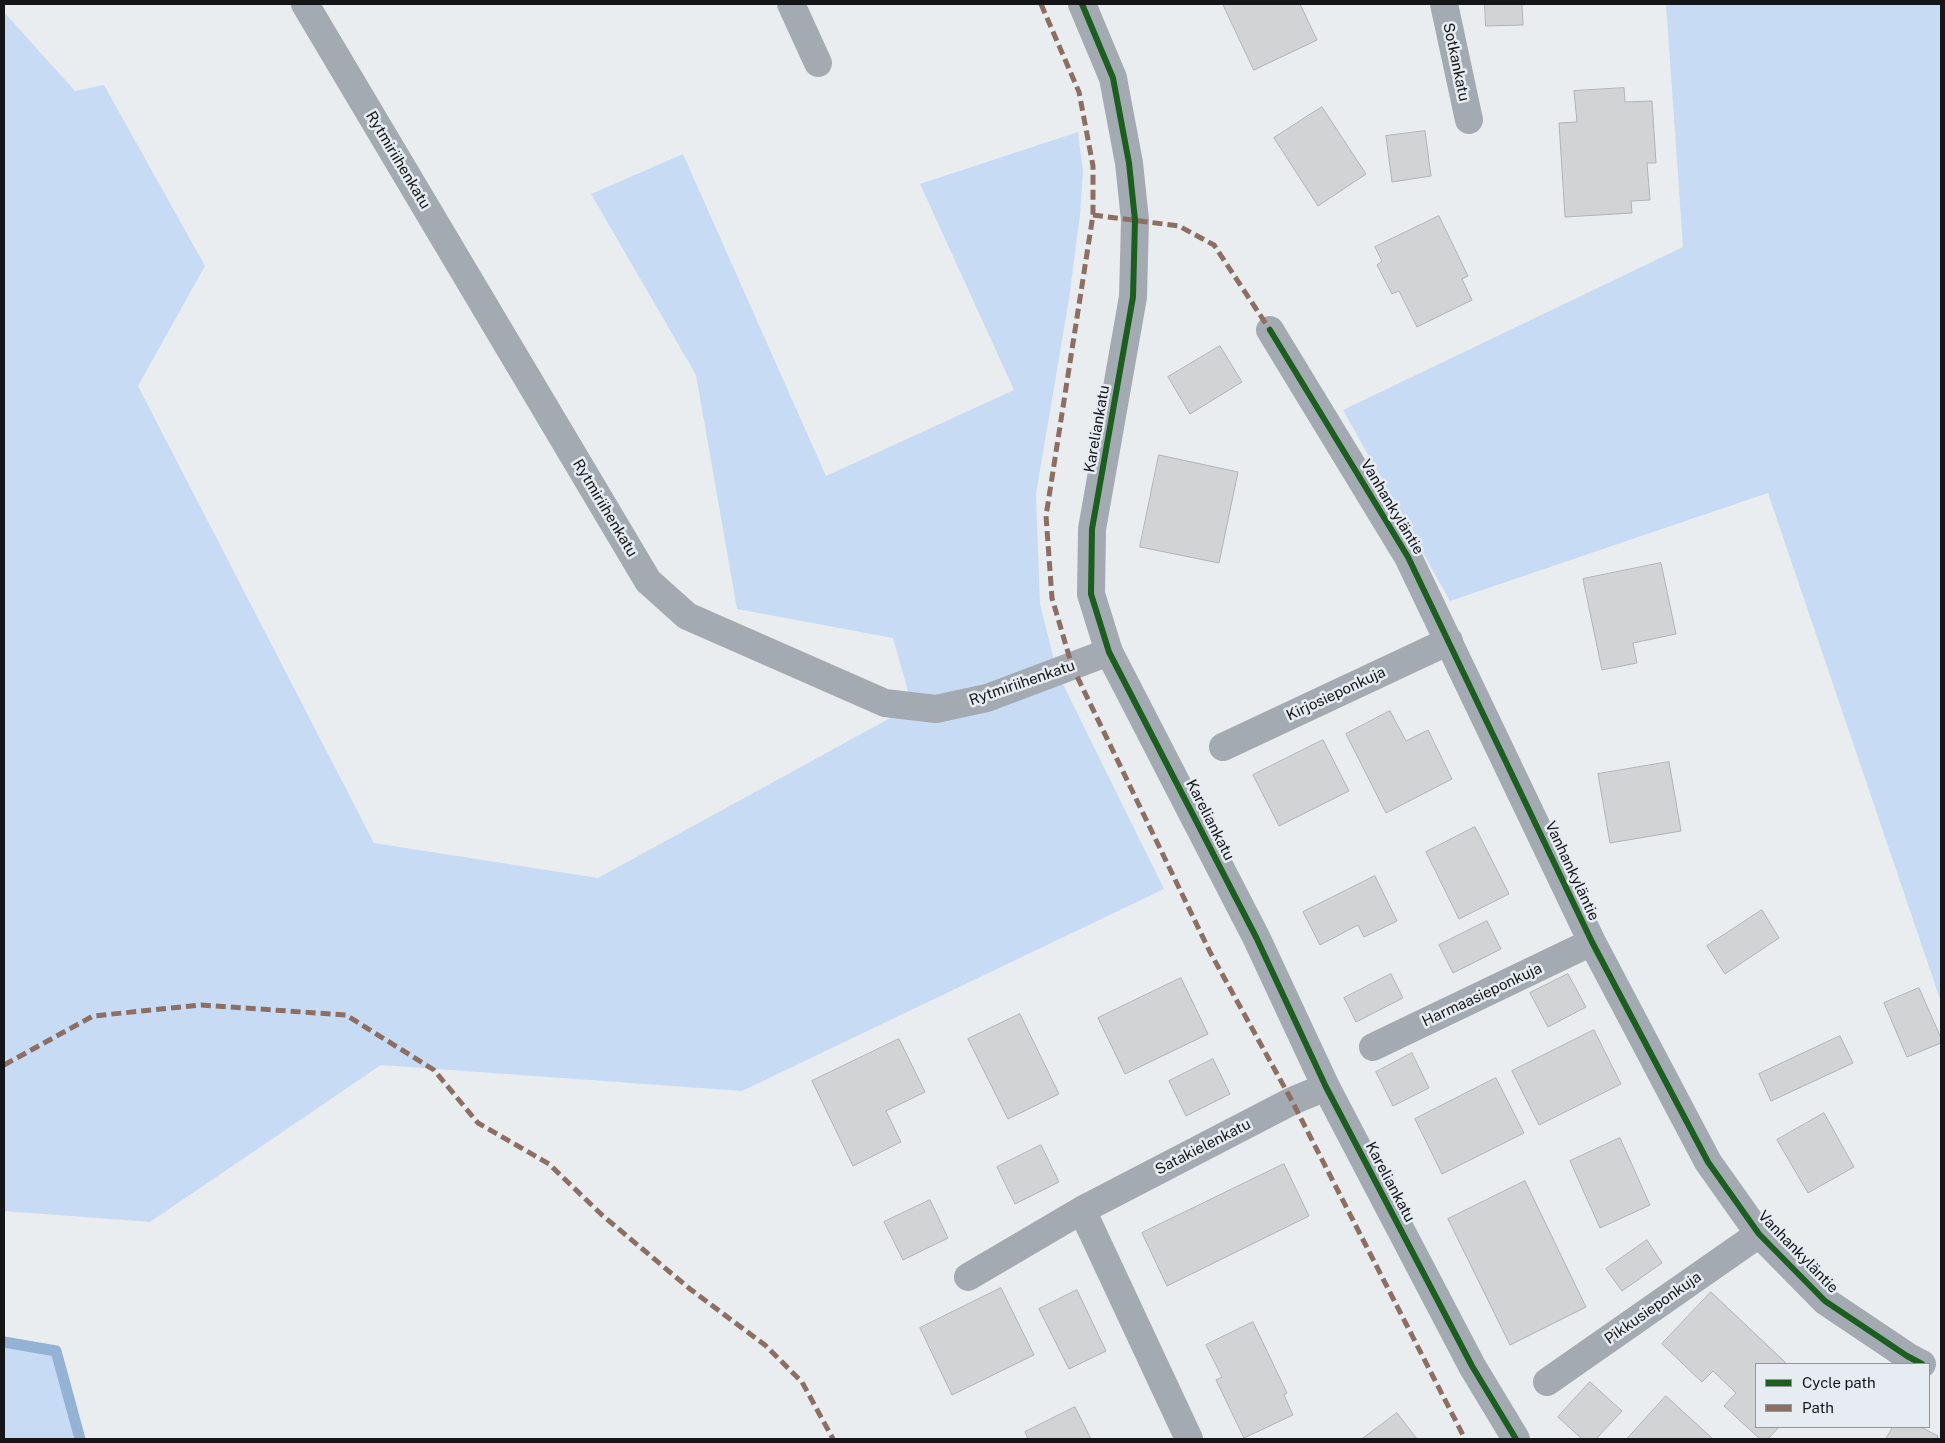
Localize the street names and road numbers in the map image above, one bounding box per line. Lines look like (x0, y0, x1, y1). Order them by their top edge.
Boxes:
street label: Sotkankatu (1439, 21, 1473, 103)
street label: Rytmiriihenkatu (362, 108, 434, 212)
street label: Kareliankatu (1080, 384, 1114, 474)
street label: Rytmiriihenkatu (569, 456, 641, 560)
street label: Vanhankyläntie (1357, 456, 1427, 558)
street label: Rytmiriihenkatu (967, 656, 1077, 710)
street label: Kirjosieponkuja (1284, 663, 1388, 725)
street label: Kareliankatu (1182, 777, 1238, 863)
street label: Vanhankyläntie (1541, 818, 1603, 924)
street label: Harmaasieponkuja (1419, 959, 1545, 1031)
street label: Satakielenkatu (1152, 1115, 1254, 1179)
street label: Kareliankatu (1361, 1139, 1419, 1225)
street label: Vanhankyläntie (1754, 1207, 1842, 1297)
street label: Pikkusieponkuja (1601, 1268, 1705, 1348)

